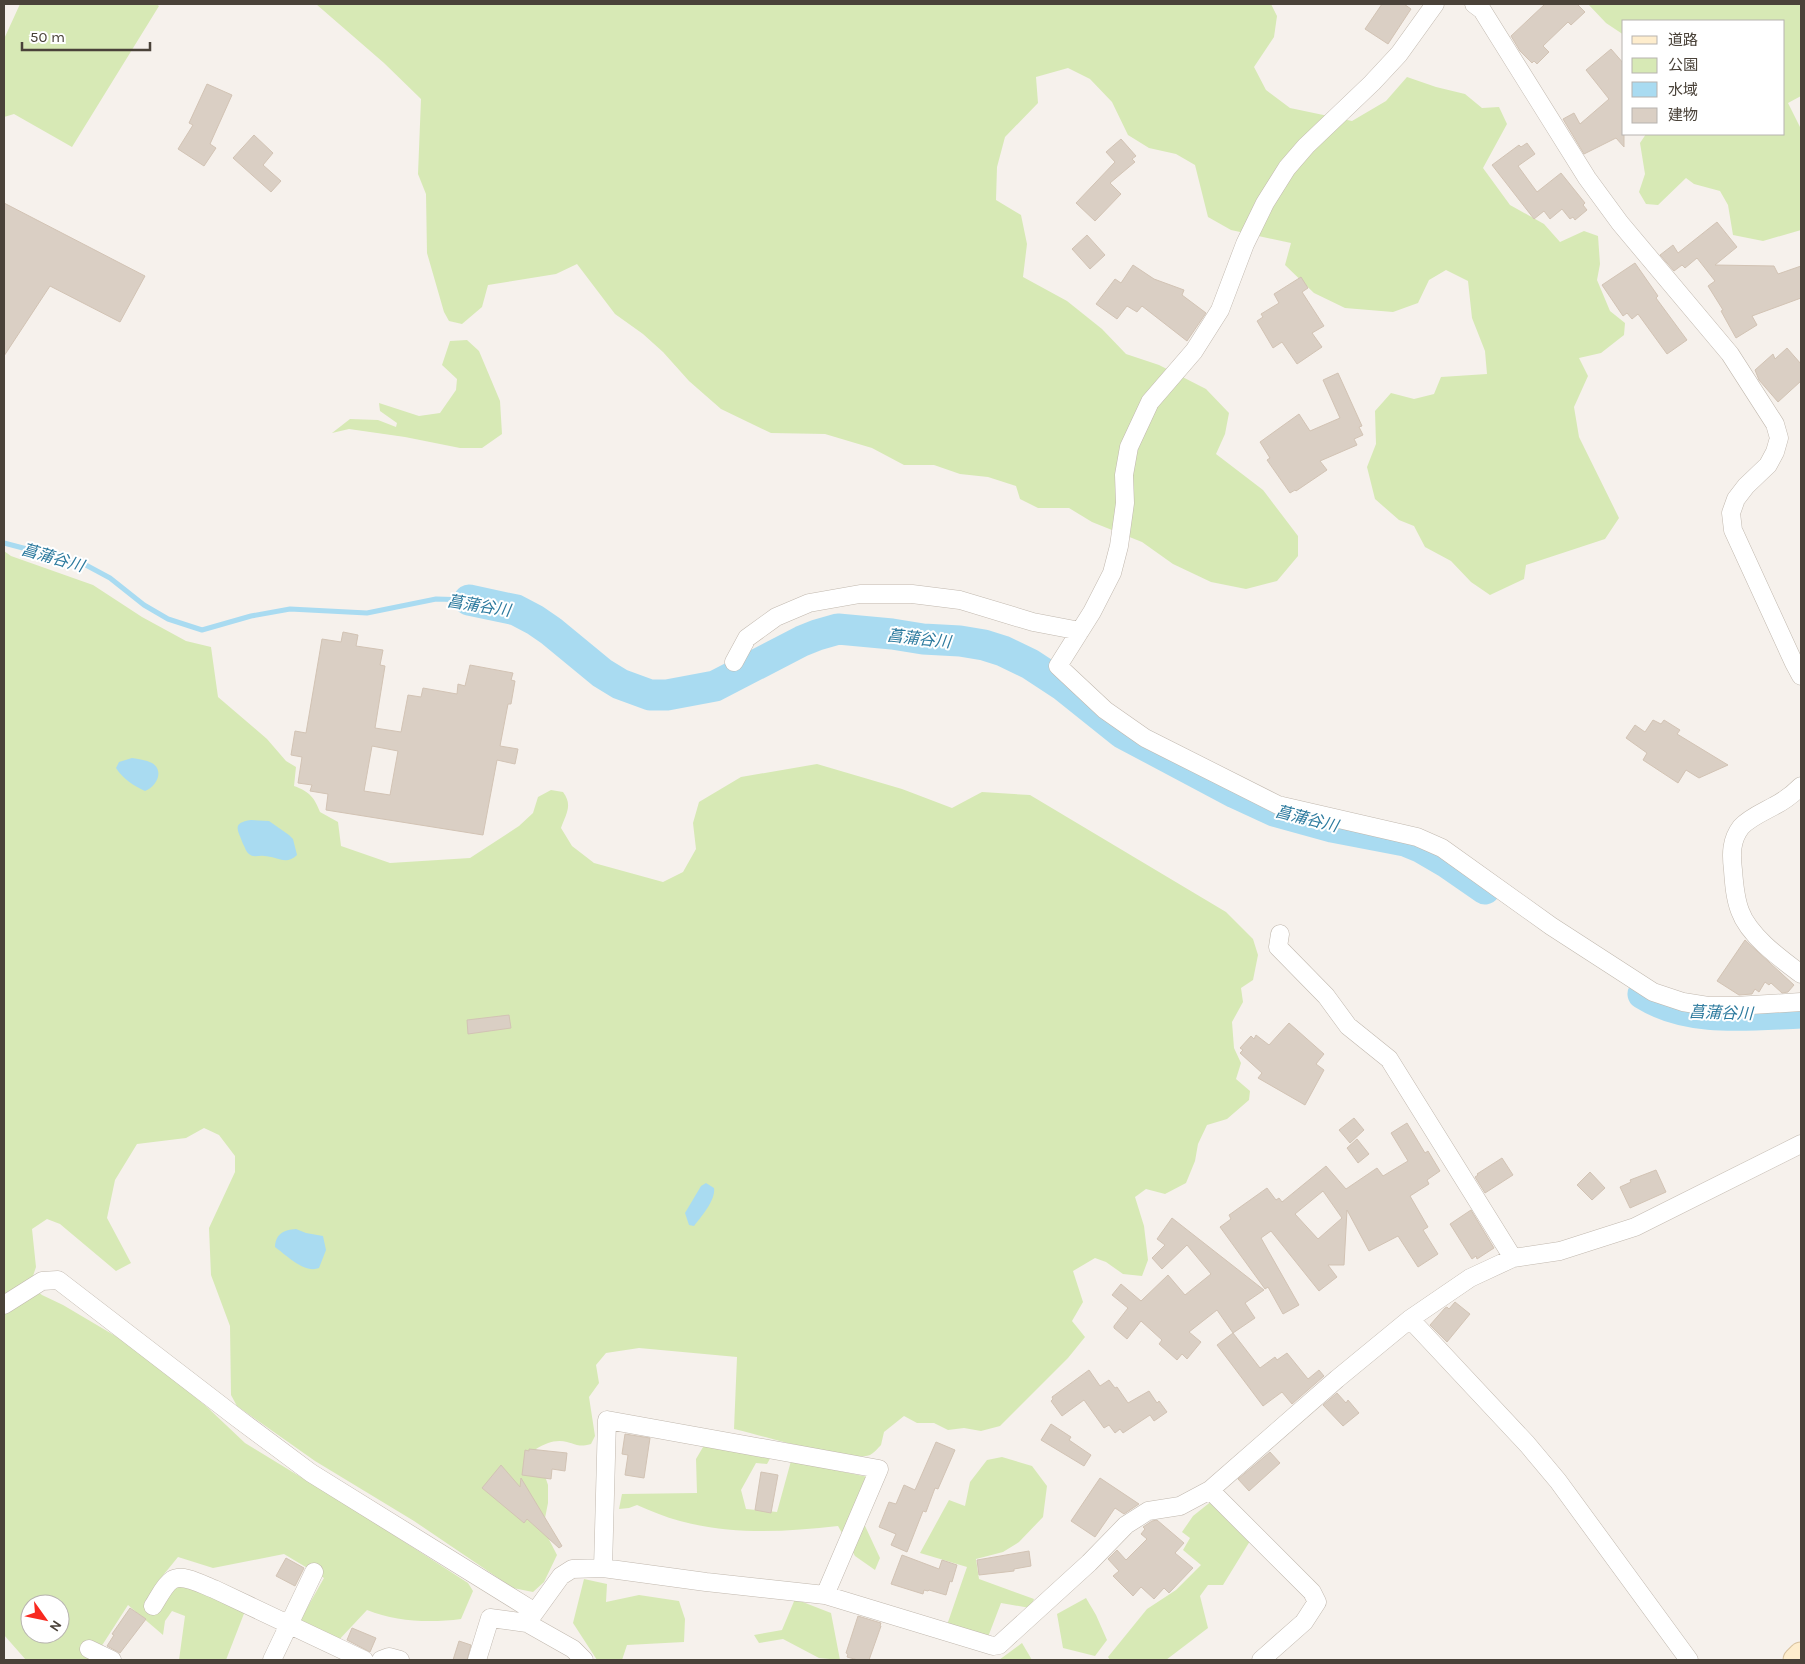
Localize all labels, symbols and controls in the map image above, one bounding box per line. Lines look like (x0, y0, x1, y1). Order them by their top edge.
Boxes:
scale bar (22, 20, 150, 52)
legend (1622, 20, 1785, 135)
text: 50 m (30, 28, 65, 46)
text: 道路 (1668, 31, 1698, 49)
text: 公園 (1668, 56, 1698, 74)
text: 水域 (1668, 81, 1698, 99)
text: 建物 (1668, 106, 1698, 124)
water label: 菖蒲谷川 (19, 540, 88, 576)
water label: 菖蒲谷川 (446, 591, 514, 620)
water label: 菖蒲谷川 (886, 626, 954, 651)
water label: 菖蒲谷川 (1274, 802, 1342, 836)
water label: 菖蒲谷川 (1689, 1002, 1755, 1023)
north arrow (20, 1594, 70, 1644)
text: N (46, 1617, 65, 1635)

